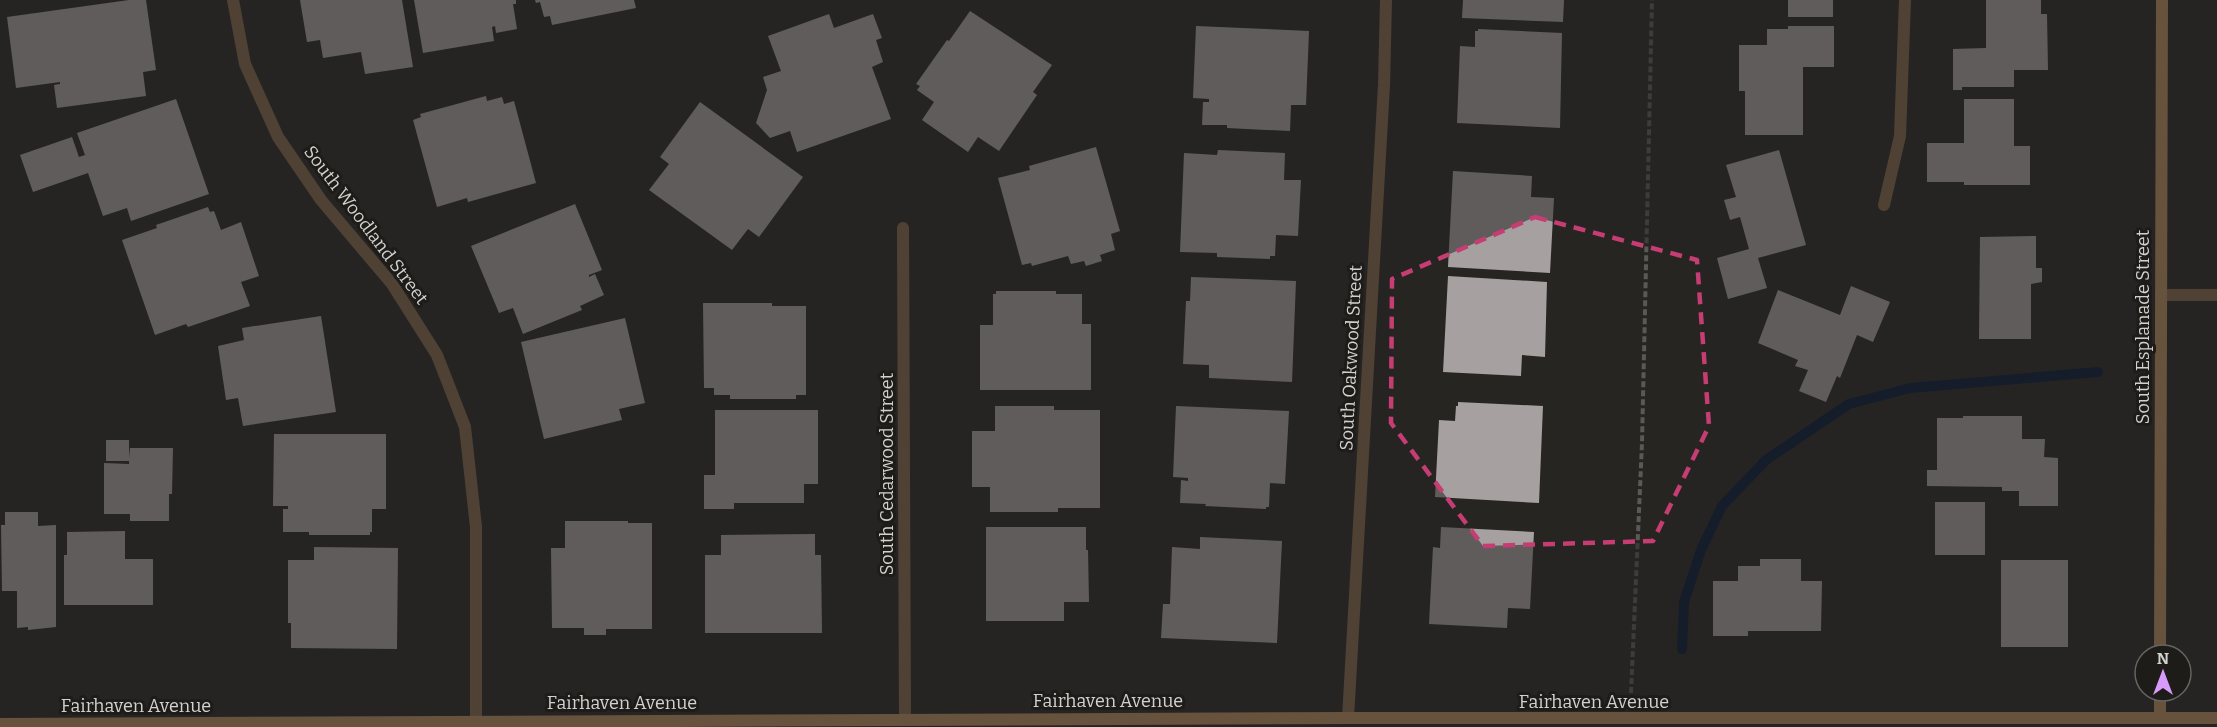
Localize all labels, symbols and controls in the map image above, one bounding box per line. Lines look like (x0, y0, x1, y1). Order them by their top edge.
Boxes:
street label: South Woodland Street (299, 141, 433, 309)
street label: South Esplanade Street (2132, 229, 2154, 424)
street label: South Oakwood Street (1335, 264, 1367, 451)
street label: South Cedarwood Street (876, 372, 898, 575)
north arrow (2133, 643, 2193, 703)
text: N (2157, 649, 2169, 668)
street label: Fairhaven Avenue (1033, 690, 1183, 712)
street label: Fairhaven Avenue (1519, 691, 1669, 713)
street label: Fairhaven Avenue (547, 692, 697, 714)
street label: Fairhaven Avenue (61, 695, 211, 717)

